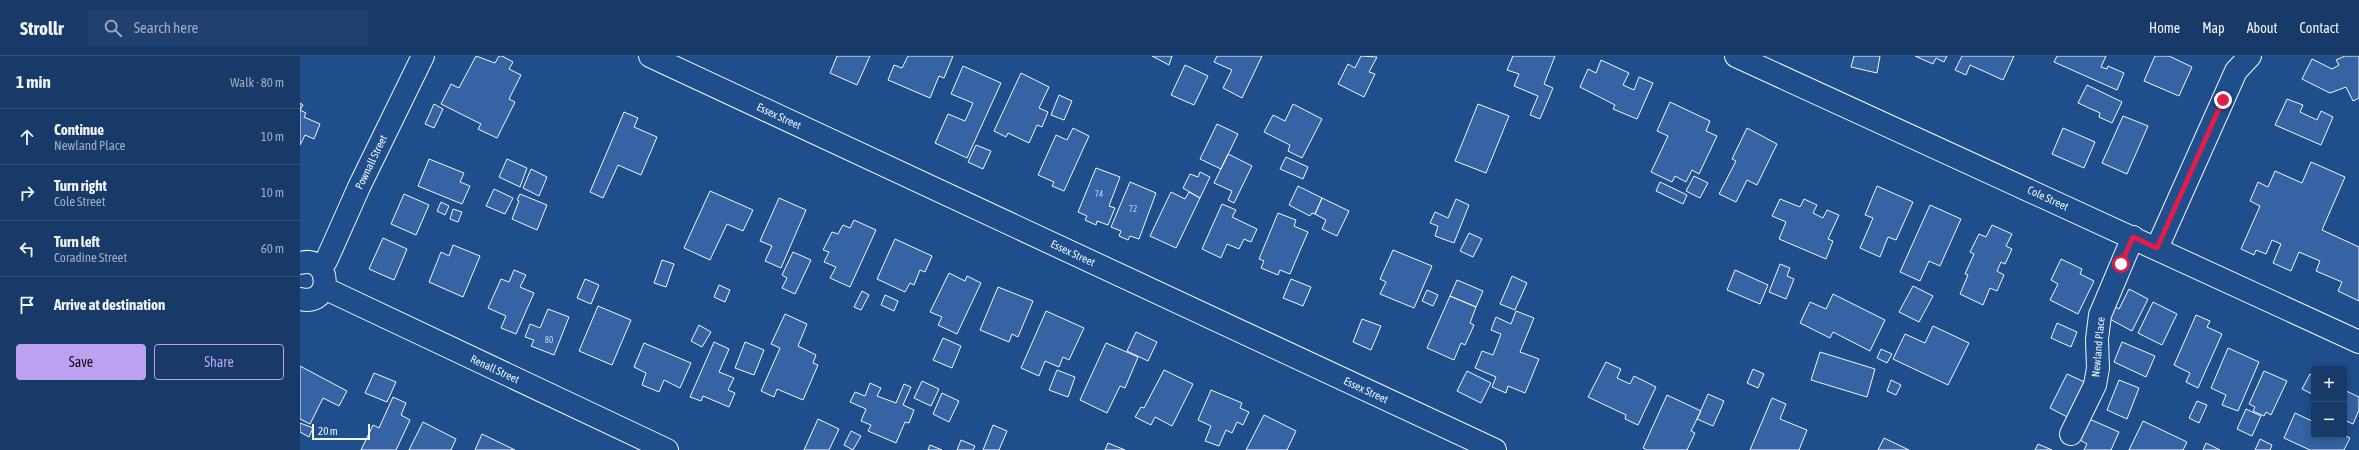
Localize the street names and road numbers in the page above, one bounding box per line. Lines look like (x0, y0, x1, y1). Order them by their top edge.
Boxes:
street label: Essex Street (755, 101, 803, 131)
street label: Pownall Street (353, 133, 389, 191)
street label: Cole Street (2026, 183, 2070, 213)
street label: Essex Street (1049, 238, 1097, 268)
street label: Newland Place (2089, 316, 2107, 378)
street label: Renall Street (469, 352, 521, 386)
street label: Essex Street (1342, 375, 1390, 405)

